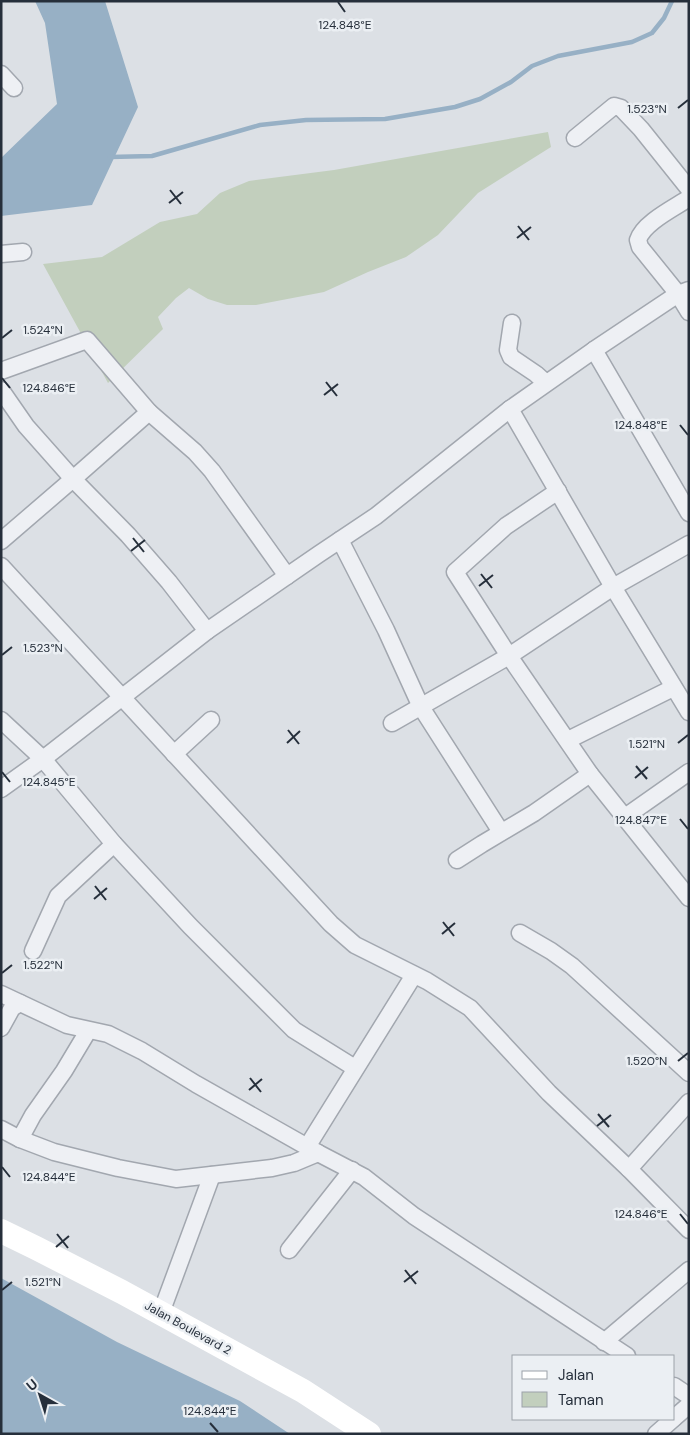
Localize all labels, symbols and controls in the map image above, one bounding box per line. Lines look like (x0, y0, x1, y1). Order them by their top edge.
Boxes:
text: 124.848°E (319, 17, 372, 33)
text: 1.523°N (627, 101, 667, 117)
text: 1.524°N (23, 322, 63, 338)
text: 124.846°E (22, 380, 76, 396)
text: 124.848°E (615, 417, 668, 433)
text: 1.523°N (23, 640, 63, 656)
text: 1.521°N (629, 736, 665, 752)
text: 124.845°E (23, 774, 76, 790)
text: 124.847°E (615, 812, 667, 828)
text: 1.522°N (23, 957, 63, 973)
text: 1.520°N (627, 1053, 667, 1069)
text: 124.844°E (23, 1169, 76, 1185)
text: 124.846°E (614, 1206, 668, 1222)
text: 1.521°N (25, 1274, 61, 1290)
street label: Jalan Boulevard 2 (142, 1298, 234, 1358)
legend (512, 1355, 675, 1420)
text: Jalan (558, 1365, 594, 1385)
north arrow (15, 1370, 65, 1420)
text: U (22, 1375, 41, 1395)
text: Taman (558, 1390, 604, 1410)
text: 124.844°E (184, 1403, 237, 1419)

